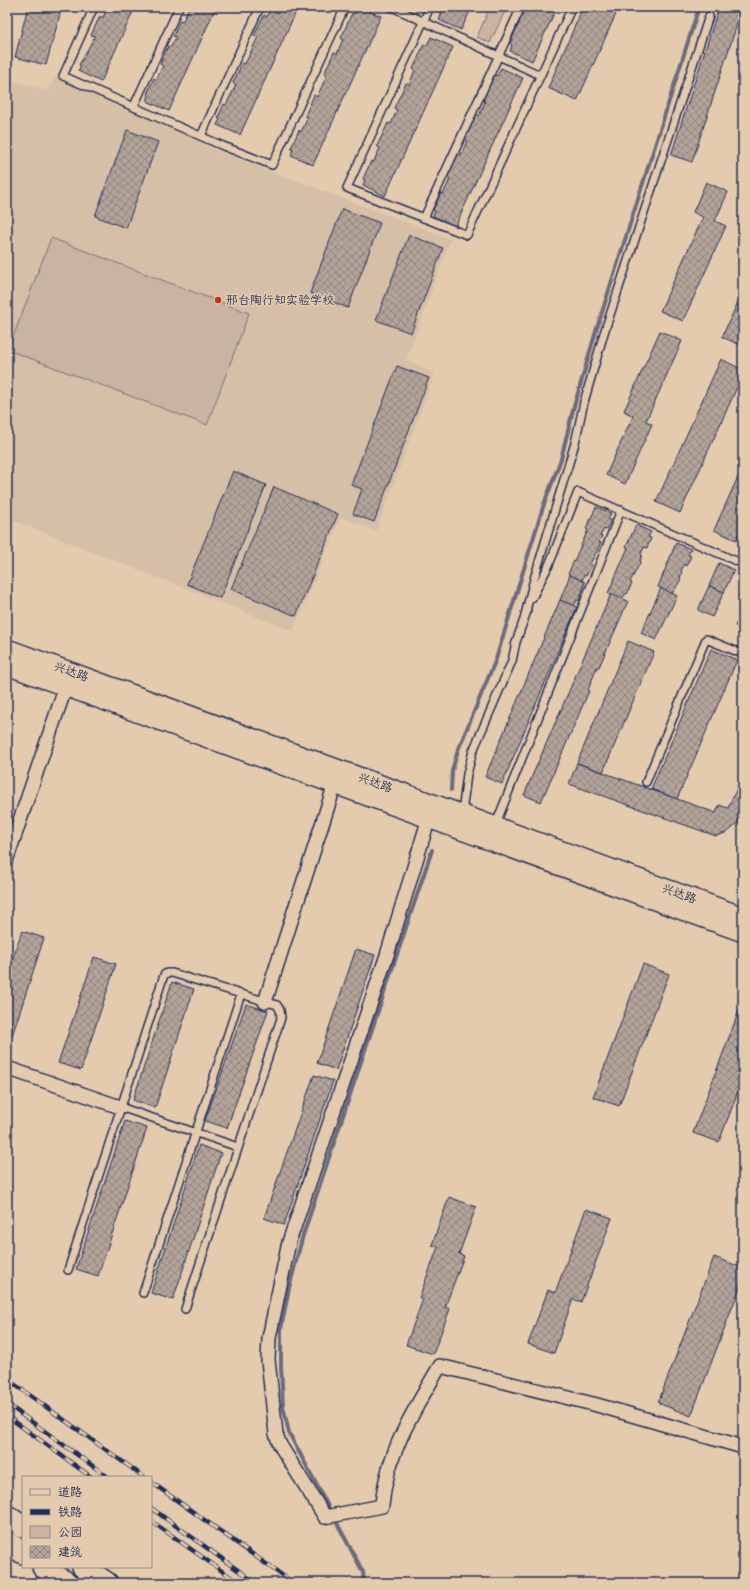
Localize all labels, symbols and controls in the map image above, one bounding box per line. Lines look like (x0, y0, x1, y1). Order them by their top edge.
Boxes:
place label: 邢台陶行知实验学校 (226, 293, 334, 308)
marker: 邢台陶行知实验学校 (213, 295, 223, 305)
street label: 兴达路 (52, 659, 90, 685)
street label: 兴达路 (356, 770, 394, 796)
street label: 兴达路 (660, 881, 698, 907)
legend (22, 1476, 152, 1568)
text: 道路 (58, 1485, 82, 1500)
text: 铁路 (58, 1505, 82, 1520)
text: 公园 (58, 1525, 82, 1540)
text: 建筑 (58, 1545, 82, 1560)

